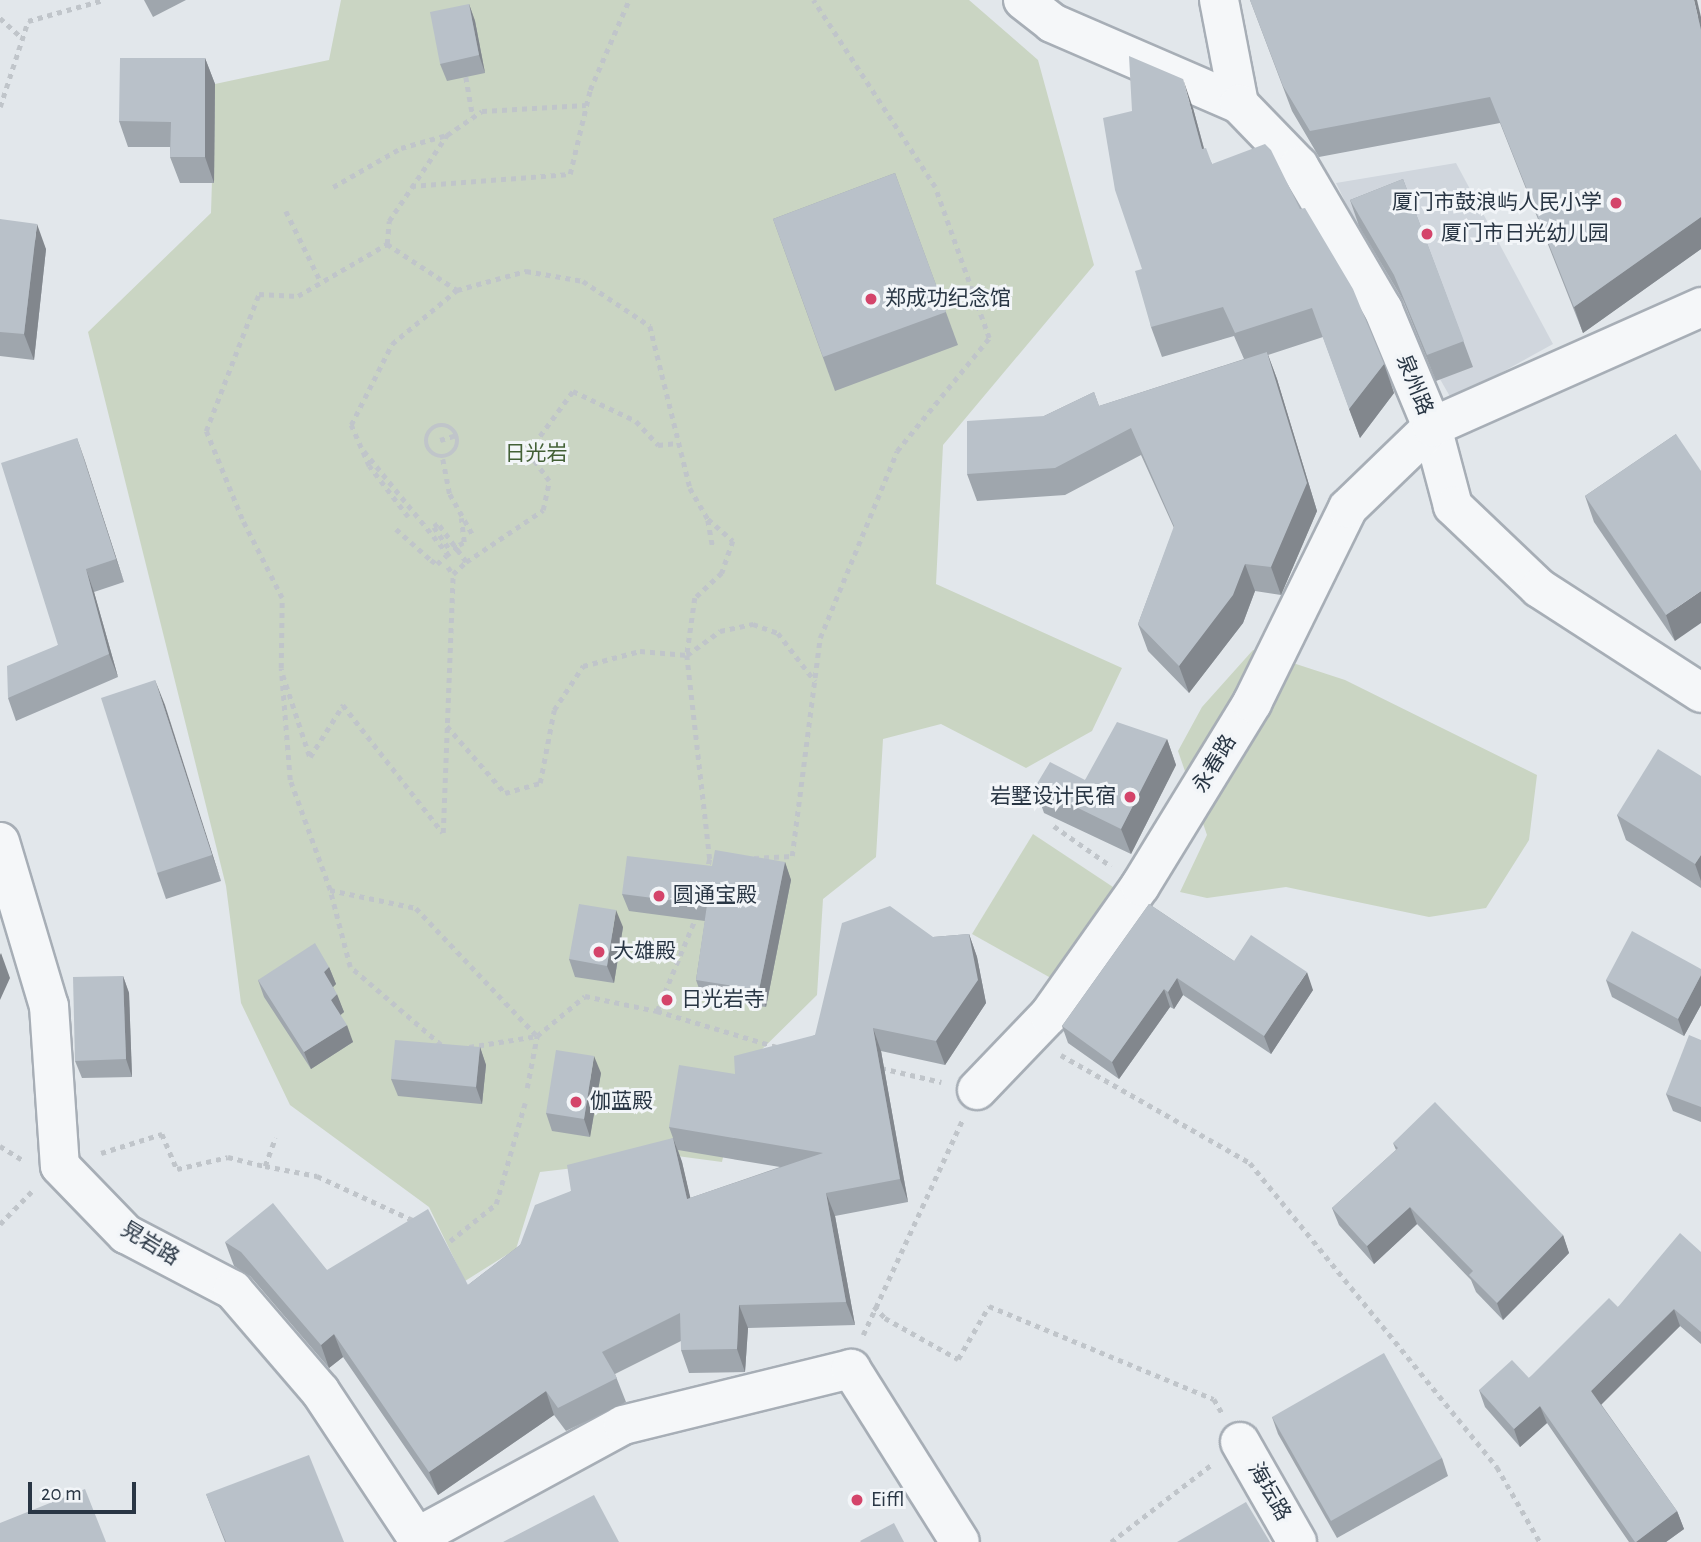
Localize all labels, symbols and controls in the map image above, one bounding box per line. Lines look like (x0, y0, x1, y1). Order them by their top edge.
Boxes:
place label: 厦门市鼓浪屿人民小学 (1392, 190, 1602, 216)
marker: 厦门市鼓浪屿人民小学 (1608, 195, 1624, 211)
place label: 厦门市日光幼儿园 (1441, 221, 1609, 247)
marker: 厦门市日光幼儿园 (1419, 226, 1435, 242)
place label: 郑成功纪念馆 (885, 286, 1011, 312)
marker: 郑成功纪念馆 (863, 291, 879, 307)
street label: 泉州路 (1391, 351, 1437, 419)
park label: 日光岩 (505, 441, 567, 467)
street label: 永春路 (1188, 731, 1242, 797)
place label: 岩墅设计民宿 (990, 784, 1116, 810)
marker: 岩墅设计民宿 (1122, 789, 1138, 805)
place label: 圆通宝殿 (673, 883, 757, 909)
marker: 圆通宝殿 (651, 888, 667, 904)
place label: 大雄殿 (613, 939, 676, 965)
marker: 大雄殿 (591, 944, 607, 960)
place label: 日光岩寺 (681, 987, 765, 1013)
marker: 日光岩寺 (659, 992, 675, 1008)
place label: 伽蓝殿 (590, 1089, 653, 1115)
marker: 伽蓝殿 (568, 1094, 584, 1110)
street label: 晃岩路 (117, 1217, 183, 1271)
street label: 海坛路 (1242, 1458, 1296, 1526)
scale bar (32, 1468, 140, 1512)
text: 20 m (41, 1483, 82, 1504)
place label: Eiffl (871, 1487, 904, 1513)
marker: Eiffl (849, 1492, 865, 1508)

